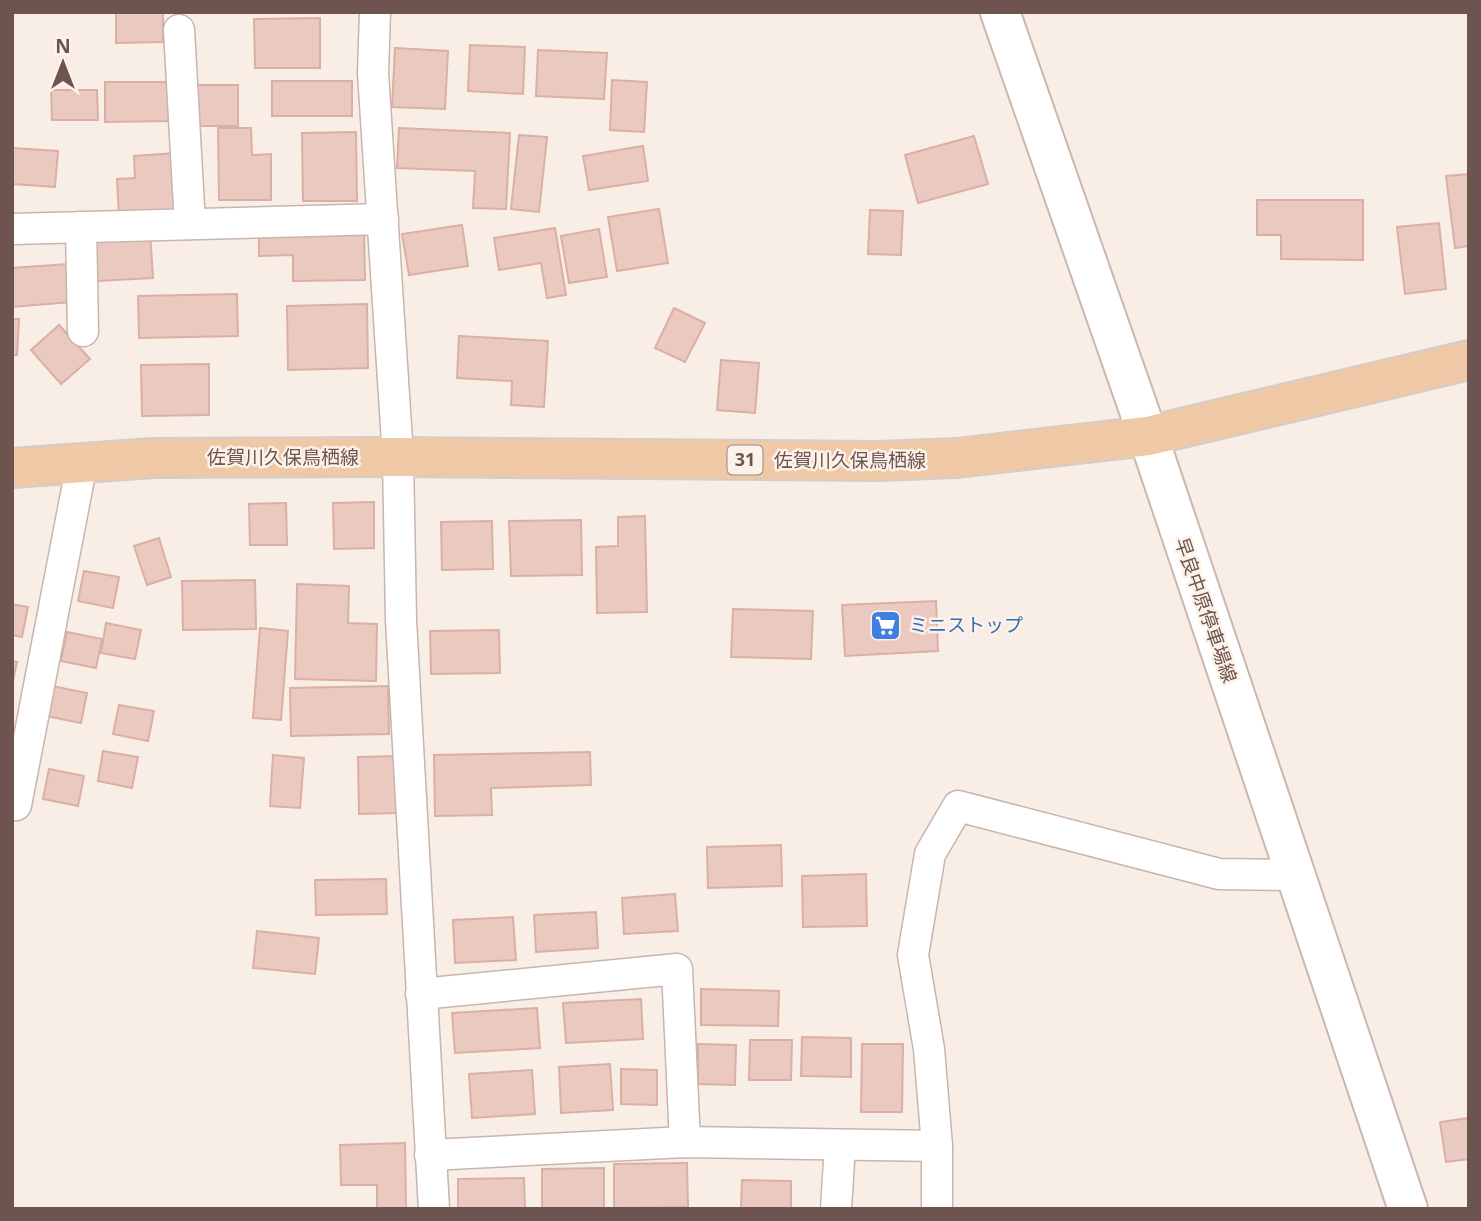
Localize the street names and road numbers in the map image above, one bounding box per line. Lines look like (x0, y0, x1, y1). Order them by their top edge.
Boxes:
street label: 佐賀川久保鳥栖線 (207, 444, 359, 470)
road number: 31 (728, 446, 762, 474)
street label: 佐賀川久保鳥栖線 (774, 447, 926, 473)
street label: 早良中原停車場線 (1169, 534, 1243, 686)

